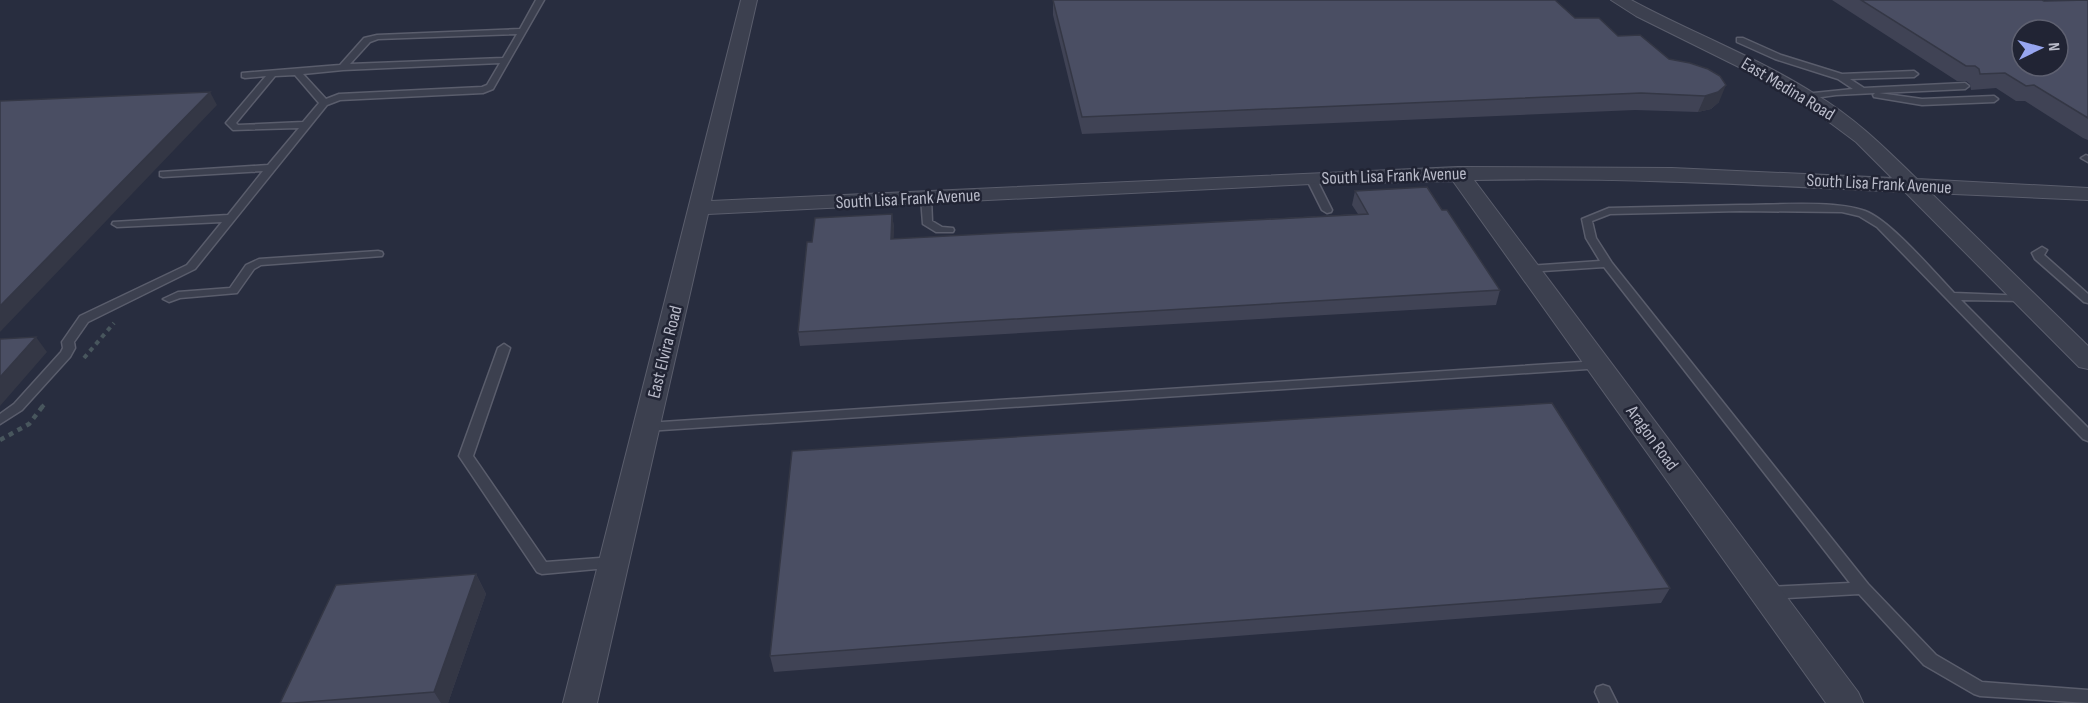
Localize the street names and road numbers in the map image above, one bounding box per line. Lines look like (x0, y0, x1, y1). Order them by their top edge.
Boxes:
street label: East Medina Road (1738, 53, 1838, 125)
street label: South Lisa Frank Avenue (1321, 163, 1467, 189)
street label: South Lisa Frank Avenue (1806, 170, 1952, 198)
street label: South Lisa Frank Avenue (835, 185, 981, 213)
street label: East Elvira Road (643, 304, 687, 400)
street label: Aragon Road (1621, 401, 1683, 475)

